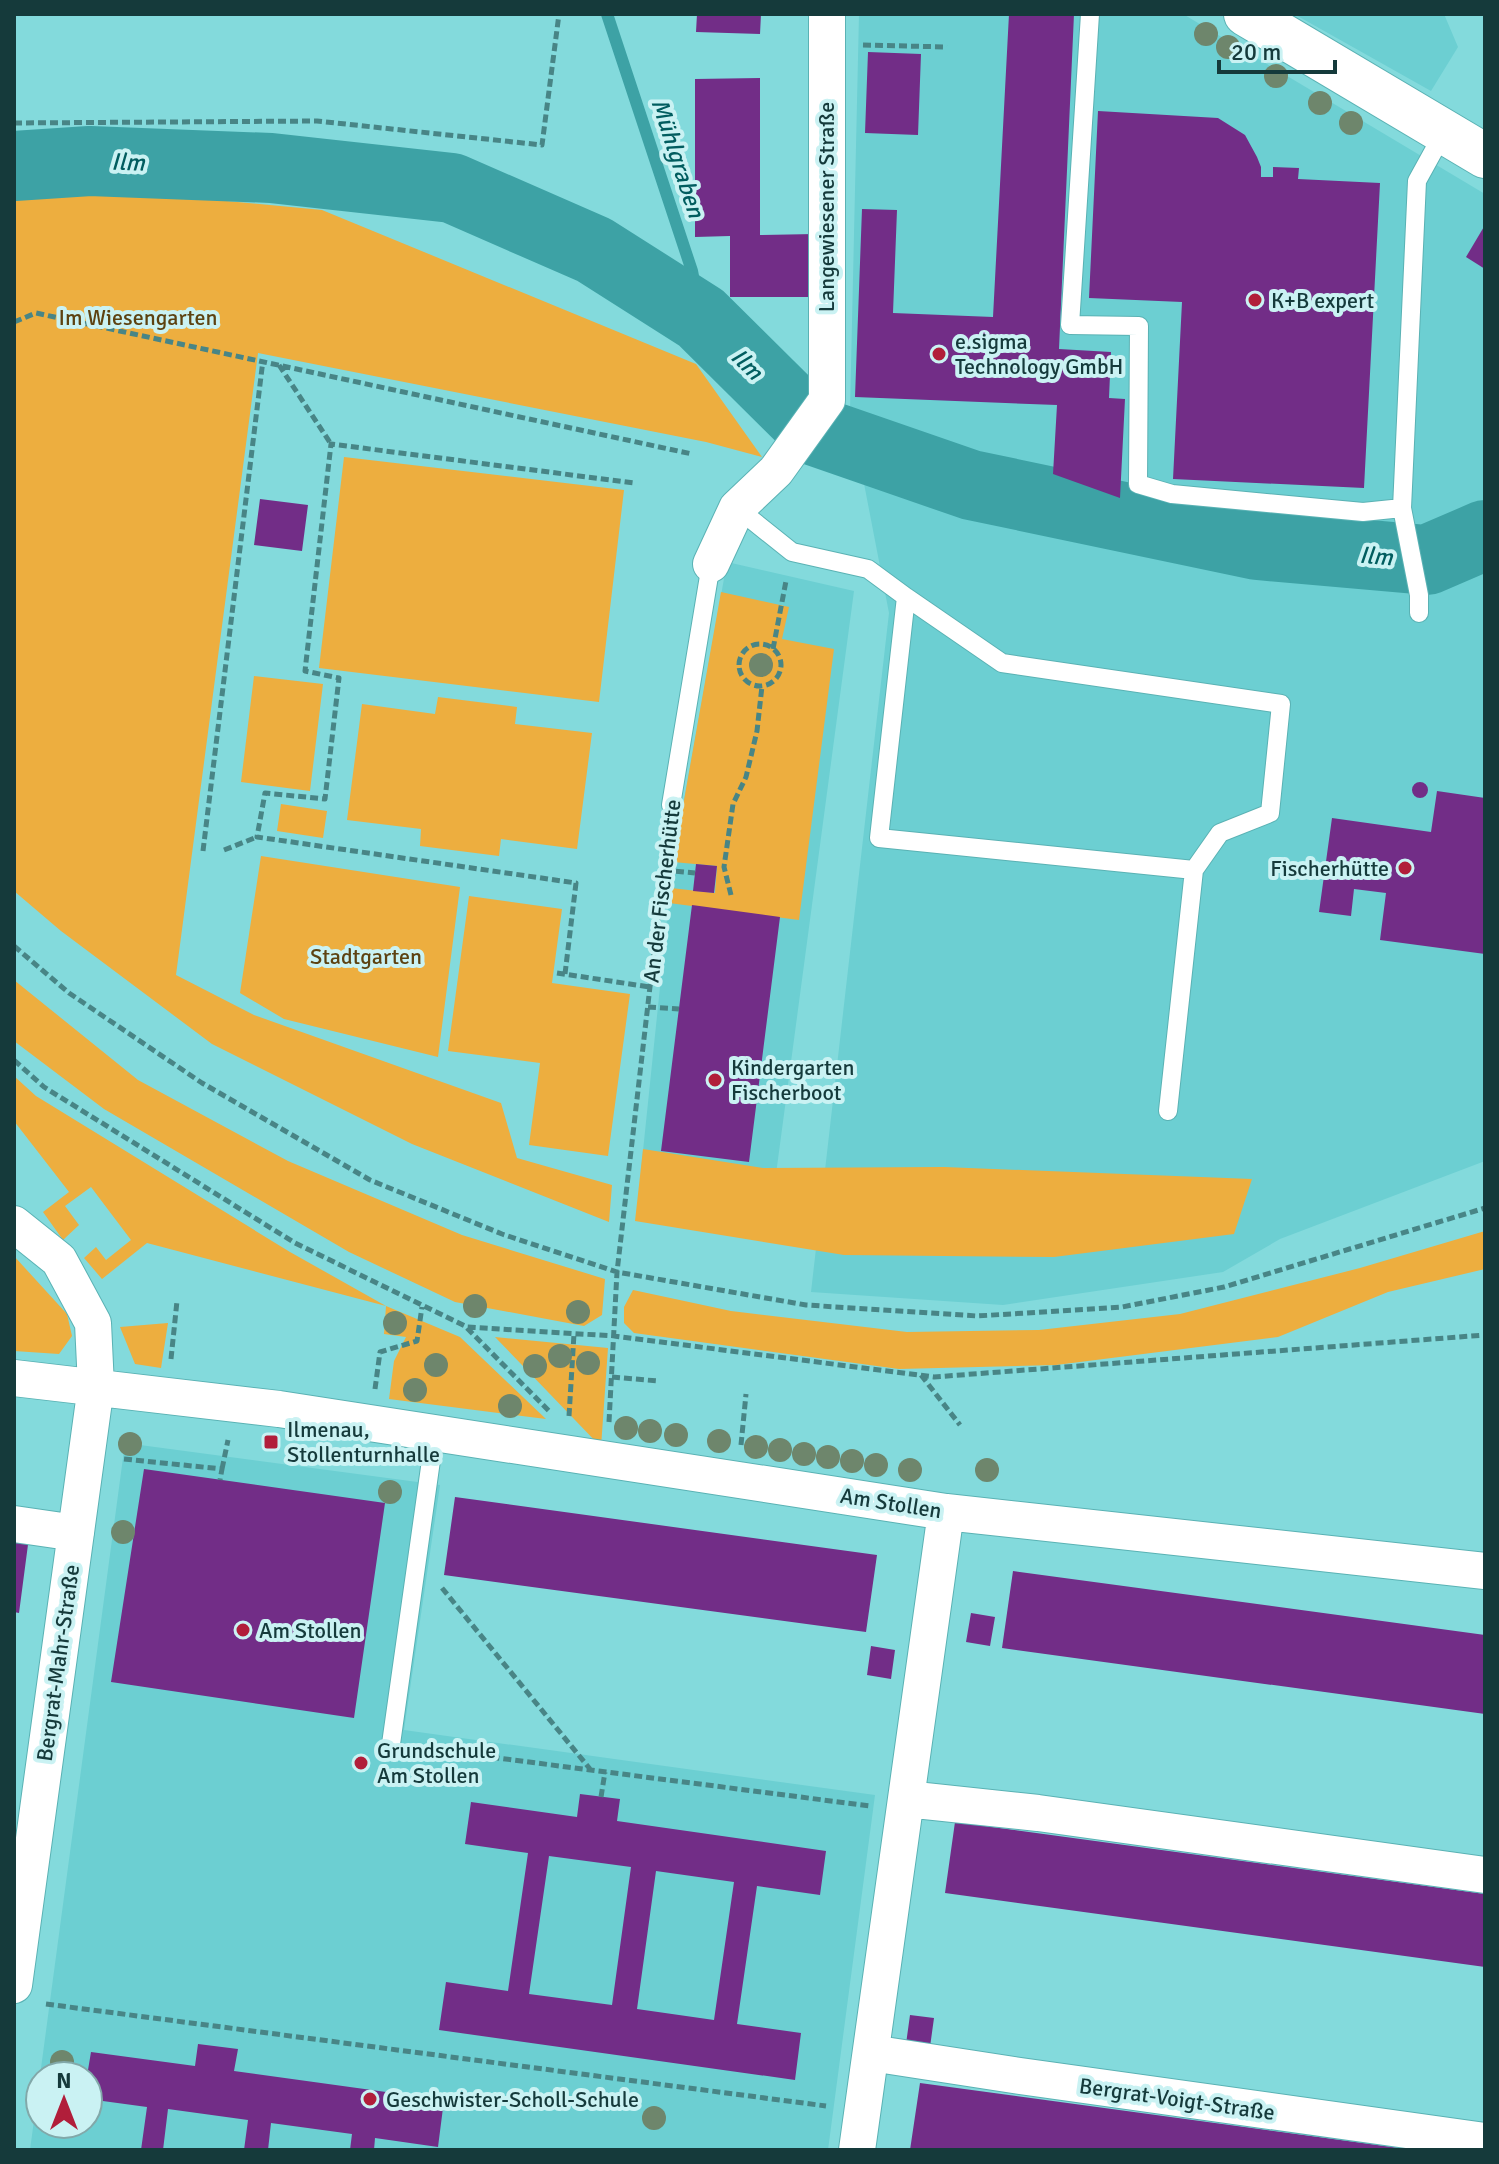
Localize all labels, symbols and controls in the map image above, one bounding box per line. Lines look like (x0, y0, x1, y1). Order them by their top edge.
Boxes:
scale bar (1219, 24, 1335, 74)
text: 20 m (1231, 37, 1281, 67)
water label: Mühlgraben (645, 95, 712, 222)
street label: Langewiesener Straße (813, 102, 840, 312)
water label: Ilm (111, 146, 146, 178)
place label: K+B expert (1271, 287, 1375, 314)
marker: K+B expert (1246, 291, 1264, 309)
park label: Im Wiesengarten (59, 304, 217, 331)
place label: e.sigma Technology GmbH (955, 328, 1123, 380)
water label: Ilm (725, 342, 770, 387)
marker: e.sigma Technology GmbH (930, 345, 948, 363)
water label: Ilm (1358, 540, 1395, 572)
street label: An der Fischerhütte (637, 798, 687, 984)
place label: Fischerhütte (1270, 855, 1389, 882)
marker: Fischerhütte (1396, 859, 1414, 877)
park label: Stadtgarten (310, 943, 422, 970)
place label: Kindergarten Fischerboot (731, 1054, 854, 1106)
marker: Kindergarten Fischerboot (706, 1071, 724, 1089)
place label: Ilmenau, Stollenturnhalle (287, 1416, 440, 1468)
marker: Ilmenau, Stollenturnhalle (262, 1433, 280, 1451)
street label: Am Stollen (838, 1482, 944, 1524)
street label: Bergrat-Mahr-Straße (31, 1563, 85, 1763)
place label: Am Stollen (259, 1617, 361, 1644)
marker: Am Stollen (234, 1621, 252, 1639)
place label: Grundschule Am Stollen (377, 1737, 496, 1789)
marker: Grundschule Am Stollen (352, 1754, 370, 1772)
north arrow (24, 2060, 104, 2140)
text: N (56, 2067, 72, 2094)
street label: Bergrat-Voigt-Straße (1078, 2072, 1276, 2126)
place label: Geschwister-Scholl-Schule (386, 2086, 639, 2113)
marker: Geschwister-Scholl-Schule (361, 2090, 379, 2108)

